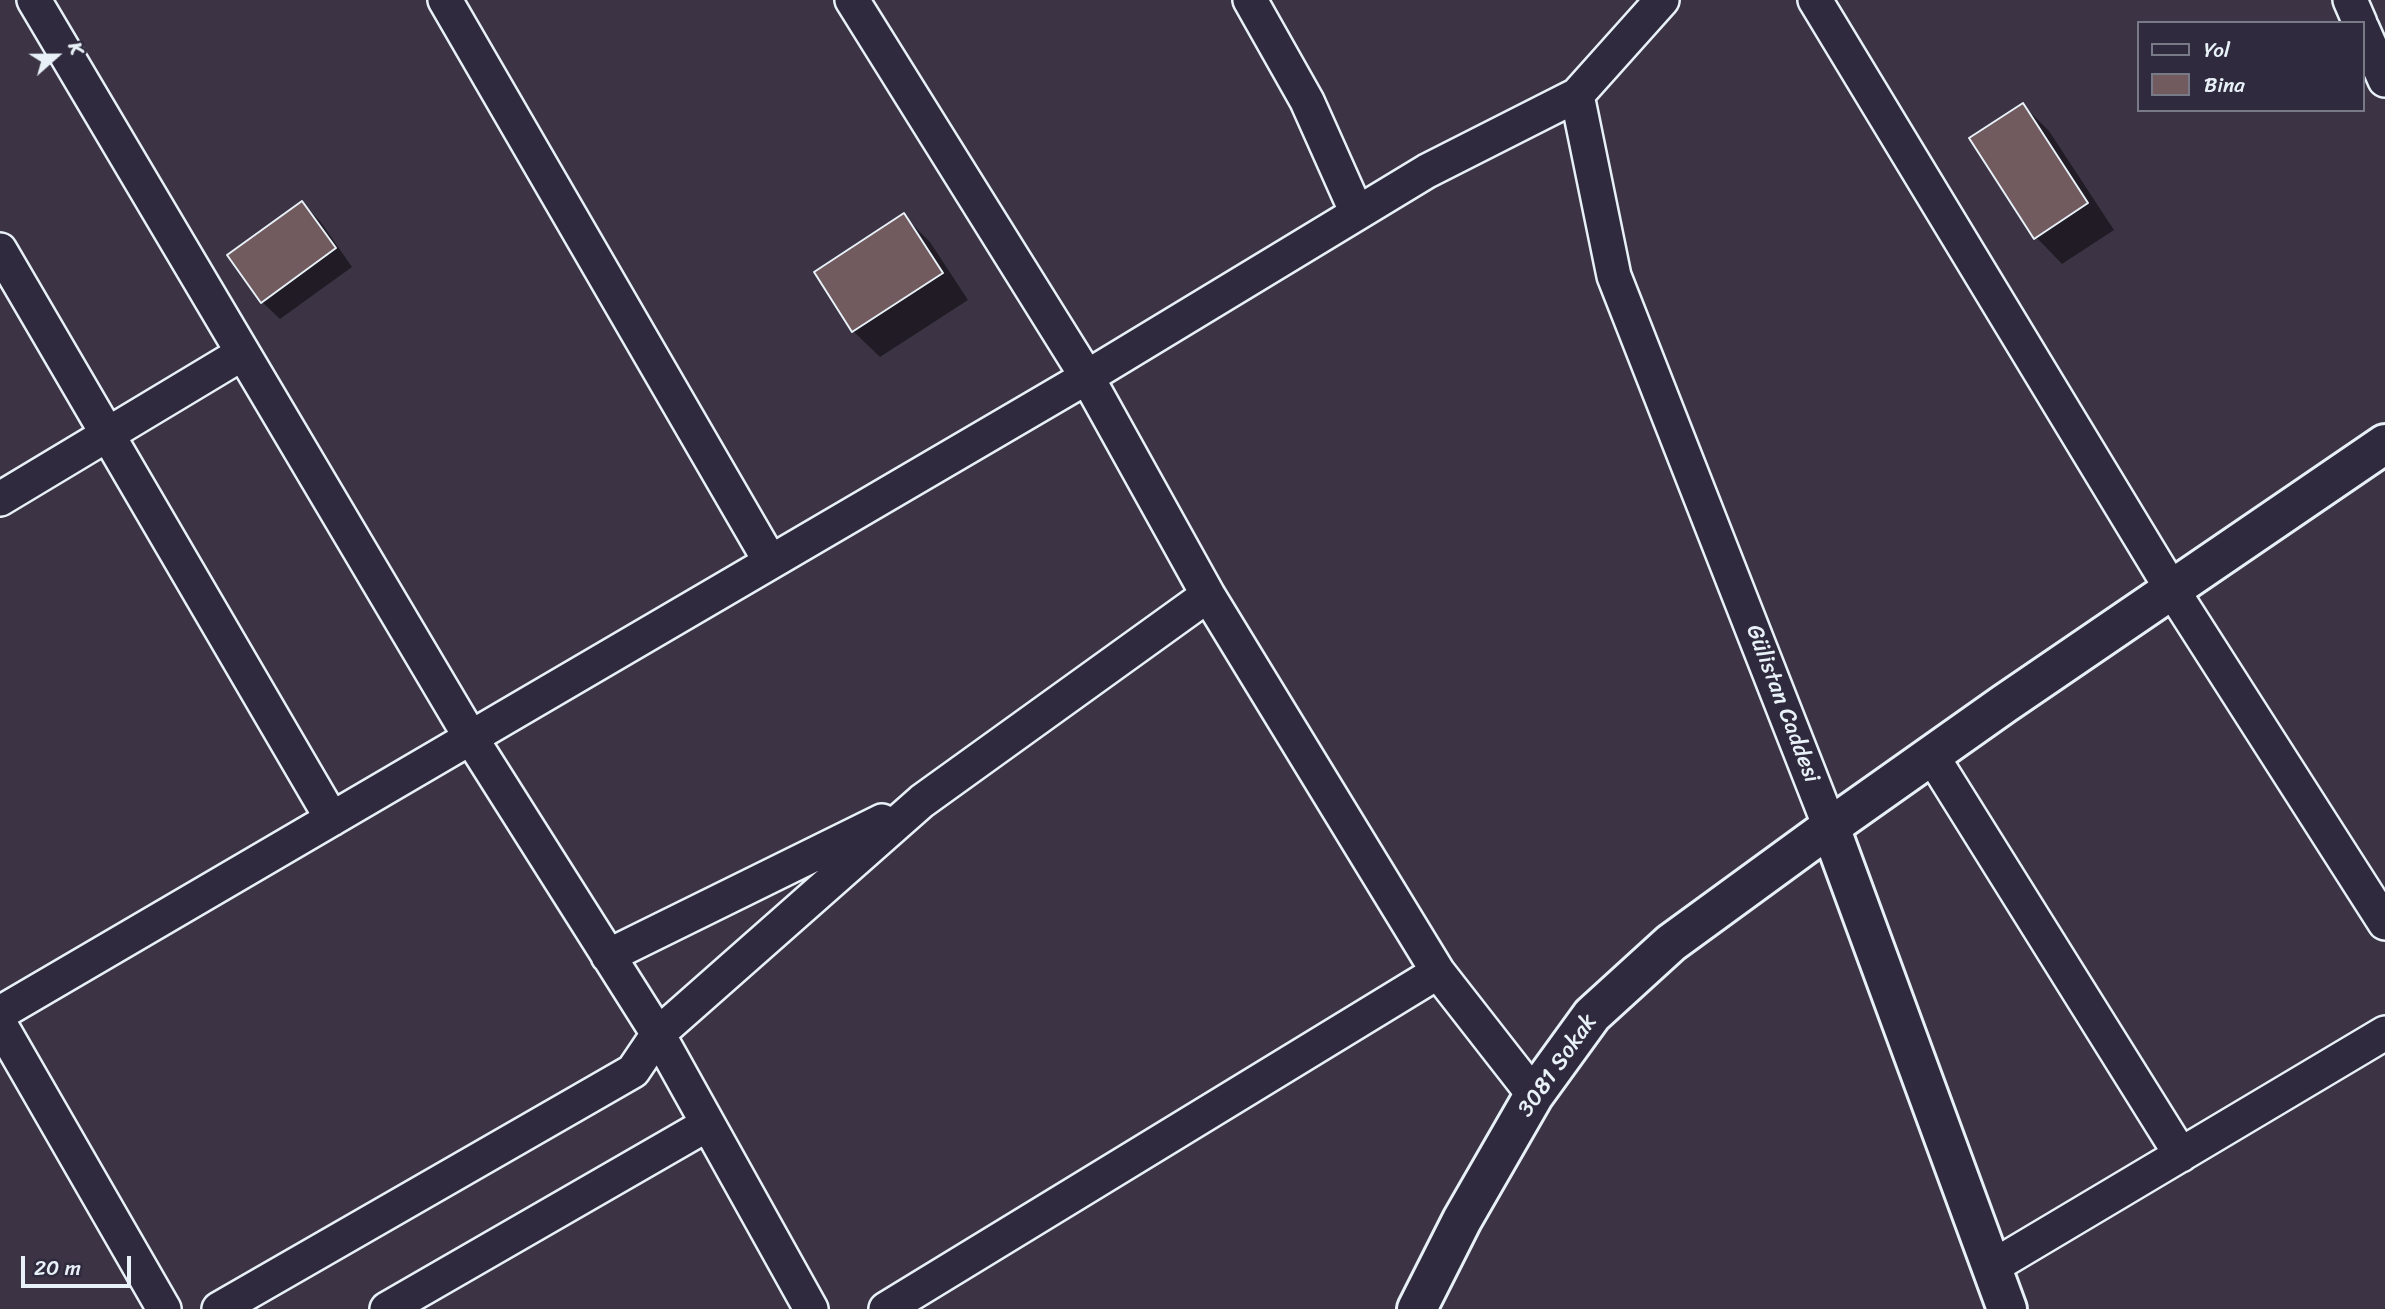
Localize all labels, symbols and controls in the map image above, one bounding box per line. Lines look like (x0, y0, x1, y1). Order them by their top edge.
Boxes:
north arrow (21, 21, 91, 91)
legend (2136, 21, 2364, 112)
text: Yol (2204, 31, 2230, 69)
text: K (59, 37, 94, 60)
text: Bina (2204, 66, 2245, 104)
street label: Gülistan Caddesi (1739, 621, 1825, 787)
street label: 3081 Sokak (1513, 1009, 1603, 1123)
scale bar (24, 1242, 135, 1286)
text: 20 m (34, 1249, 81, 1287)

